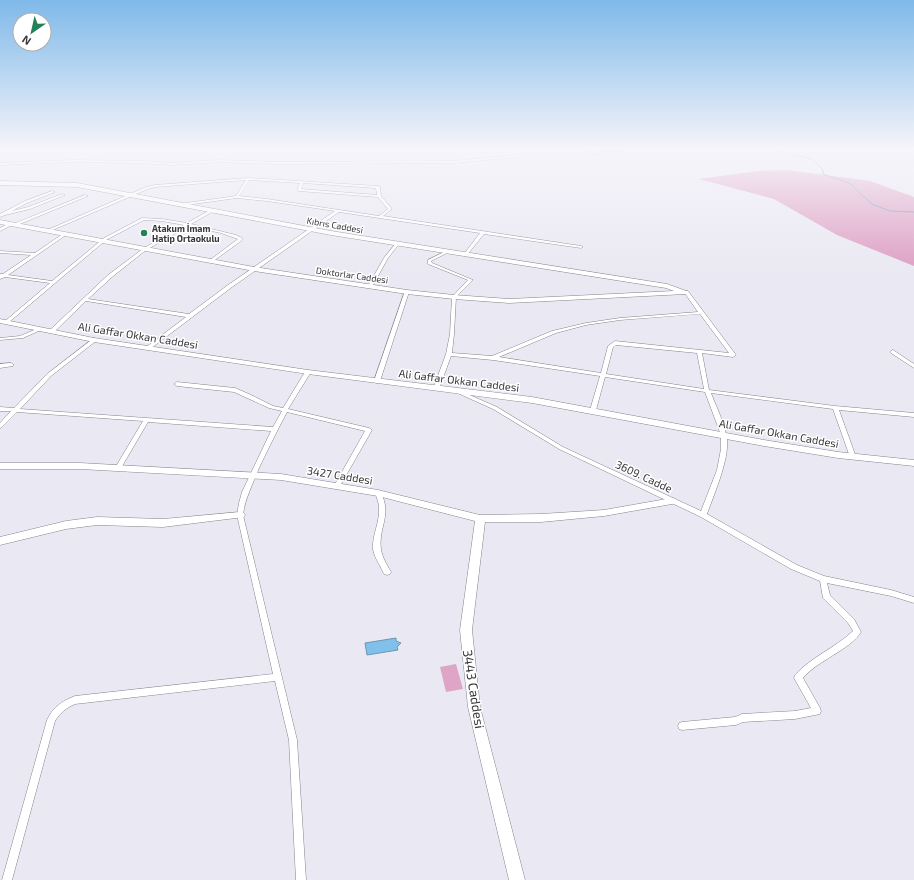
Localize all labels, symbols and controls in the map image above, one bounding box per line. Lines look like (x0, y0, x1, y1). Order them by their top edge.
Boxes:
north arrow (12, 12, 52, 52)
text: N (19, 33, 33, 48)
street label: Kıbrıs Caddesi (306, 215, 364, 235)
place label: Atakum İmam Hatip Ortaokulu (152, 222, 220, 244)
marker: Atakum İmam Hatip Ortaokulu (139, 228, 149, 238)
street label: Doktorlar Caddesi (315, 264, 389, 286)
street label: Ali Gaffar Okkan Caddesi (77, 319, 199, 351)
street label: Ali Gaffar Okkan Caddesi (398, 366, 520, 394)
street label: Ali Gaffar Okkan Caddesi (718, 416, 840, 450)
street label: 3609. Cadde (614, 457, 675, 495)
street label: 3427 Caddesi (306, 463, 374, 487)
street label: 3443 Caddesi (460, 648, 488, 730)

